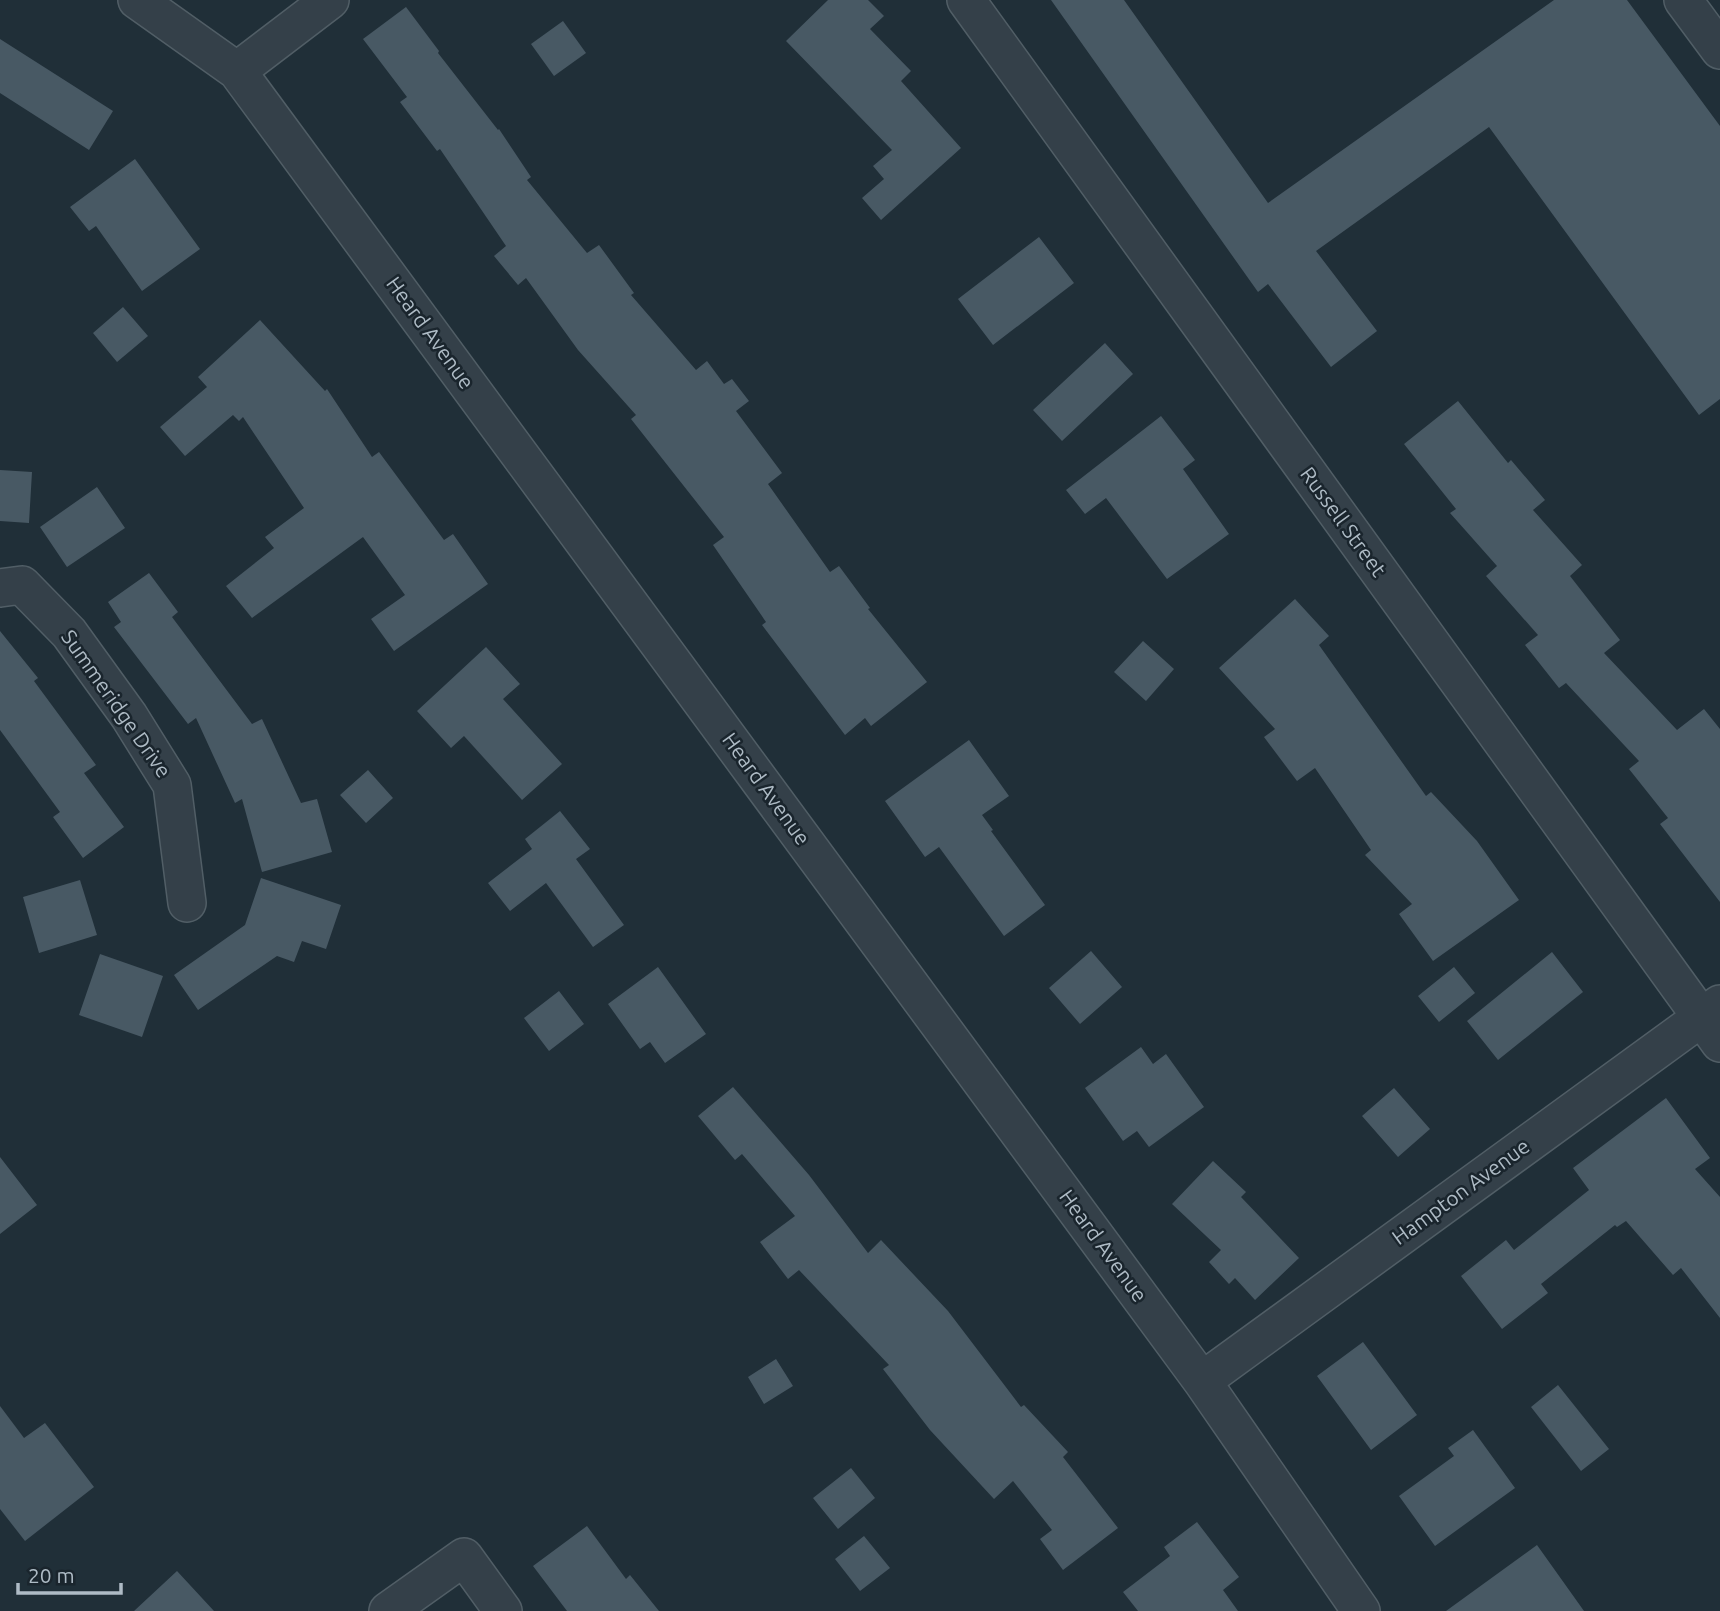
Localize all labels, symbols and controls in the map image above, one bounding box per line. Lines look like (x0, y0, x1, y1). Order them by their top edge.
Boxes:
street label: Heard Avenue (382, 272, 480, 393)
street label: Russell Street (1296, 462, 1392, 581)
street label: Summeridge Drive (57, 625, 177, 782)
street label: Heard Avenue (718, 728, 816, 849)
street label: Hampton Avenue (1387, 1133, 1534, 1249)
street label: Heard Avenue (1055, 1185, 1153, 1306)
scale bar (18, 1552, 121, 1596)
text: 20 m (28, 1563, 75, 1587)

